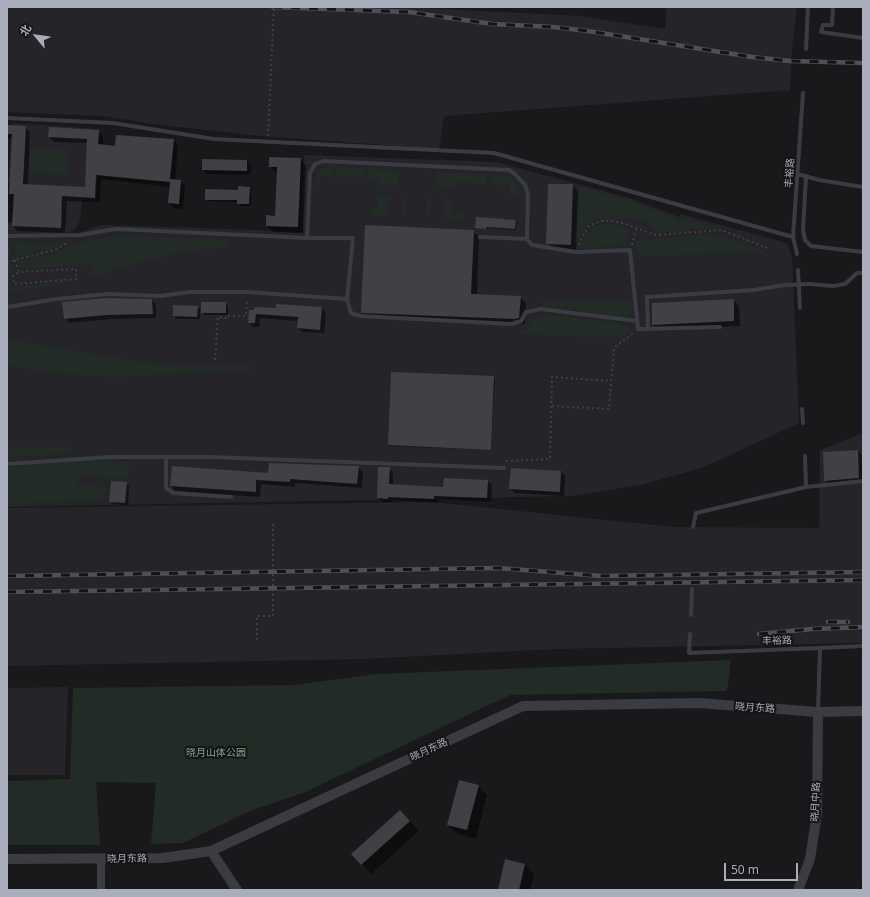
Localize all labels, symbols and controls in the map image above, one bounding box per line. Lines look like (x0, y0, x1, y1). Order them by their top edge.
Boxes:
north arrow (16, 16, 56, 56)
text: 北 (16, 21, 34, 38)
street label: 丰裕路 (783, 158, 797, 188)
street label: 丰裕路 (762, 634, 792, 648)
street label: 晓月东路 (735, 701, 775, 715)
street label: 晓月东路 (408, 736, 450, 764)
park label: 晓月山体公园 (186, 747, 246, 759)
street label: 晓月中路 (809, 782, 823, 822)
street label: 晓月东路 (107, 853, 147, 865)
scale bar (726, 855, 800, 881)
text: 50 m (731, 861, 759, 878)

